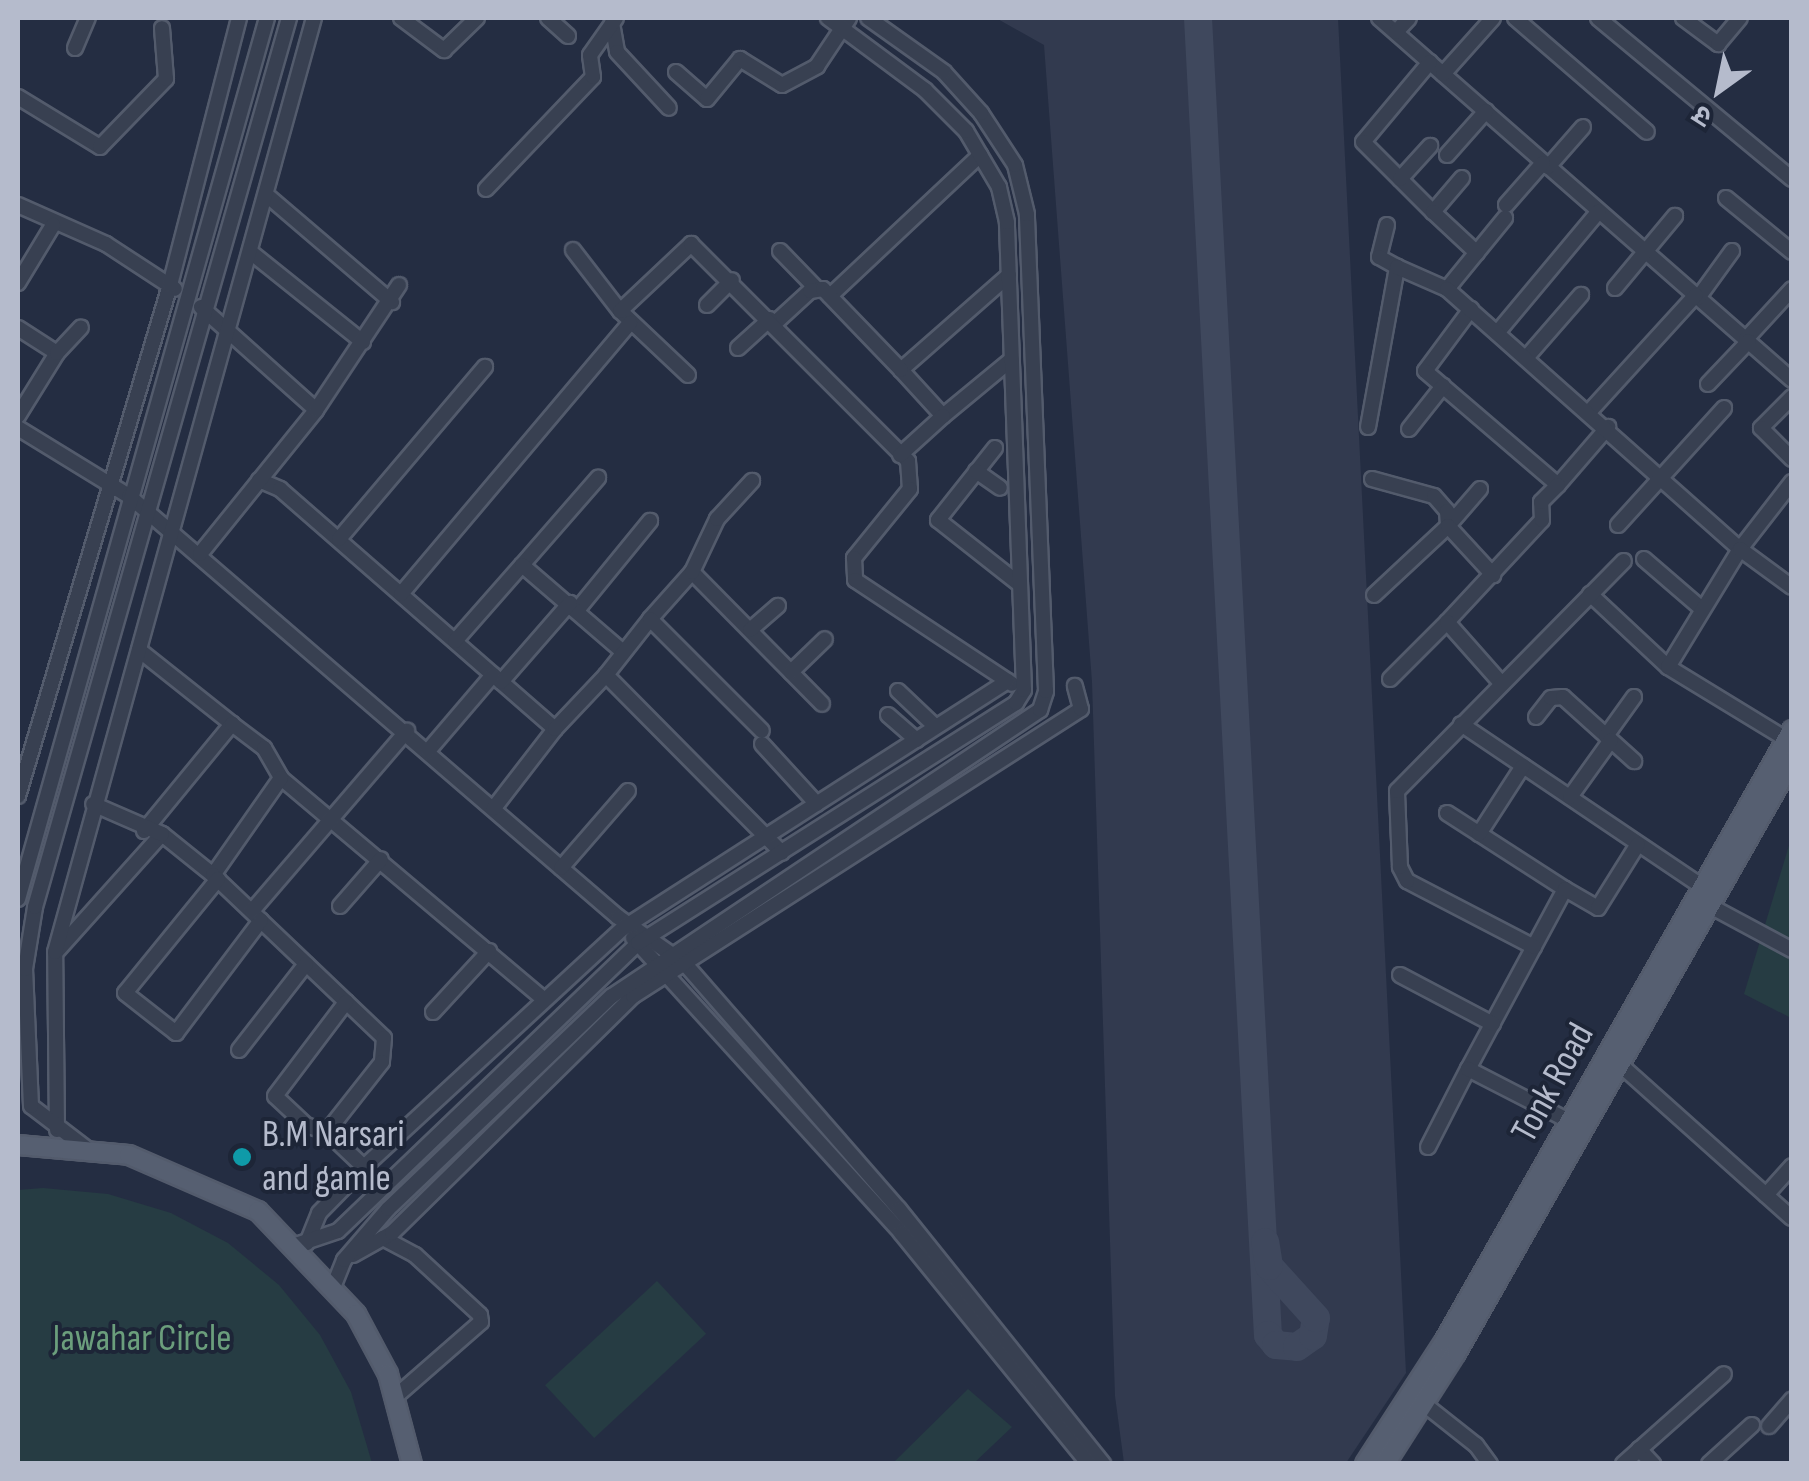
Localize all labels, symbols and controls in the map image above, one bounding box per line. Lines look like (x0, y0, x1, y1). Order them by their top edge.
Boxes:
north arrow (1669, 40, 1769, 140)
text: उ (1687, 97, 1718, 134)
street label: Tonk Road (1502, 1016, 1604, 1150)
place label: B.M Narsari and gamle (262, 1112, 405, 1202)
marker: B.M Narsari and gamle (231, 1146, 253, 1168)
park label: Jawahar Circle (53, 1316, 231, 1362)

